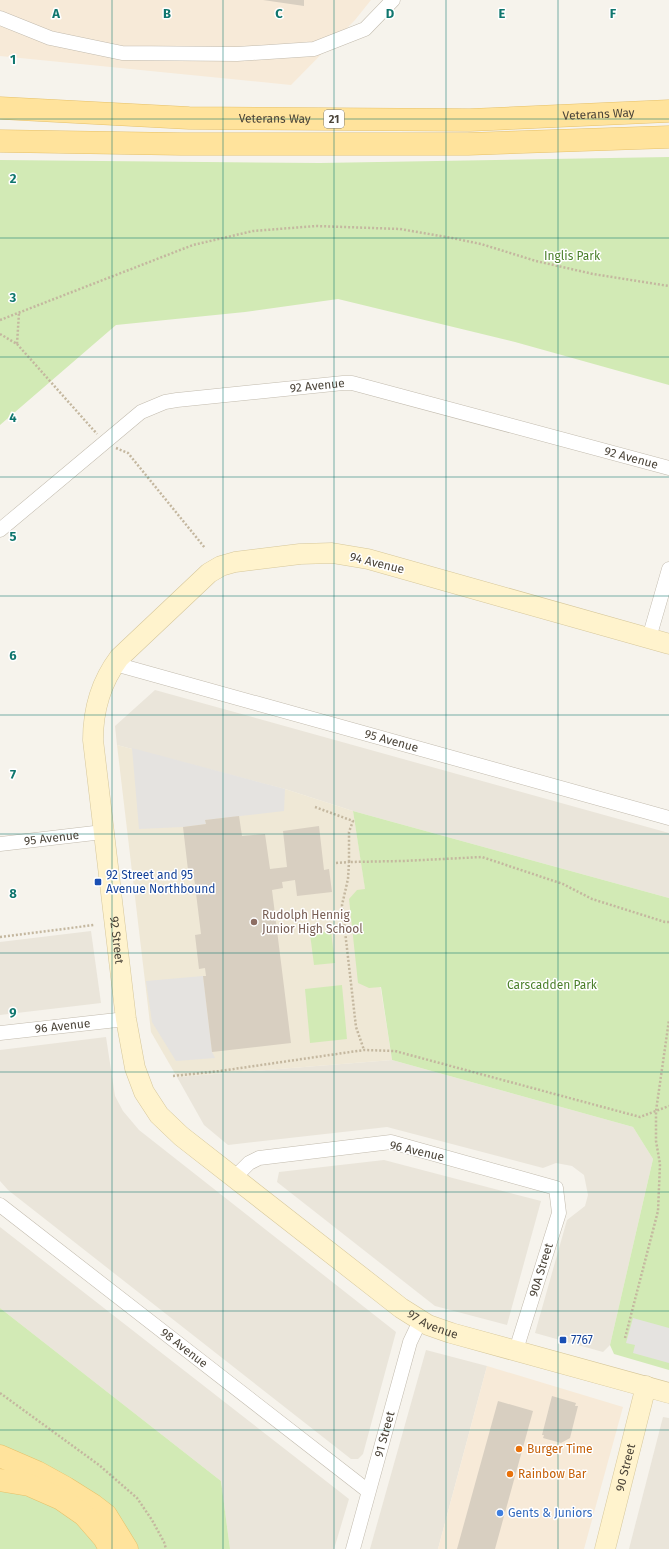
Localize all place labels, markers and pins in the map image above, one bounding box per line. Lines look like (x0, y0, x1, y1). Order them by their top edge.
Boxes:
place label: 92 Street and 95 Avenue Northbound (106, 868, 216, 896)
marker: 92 Street and 95 Avenue Northbound (93, 877, 103, 887)
place label: Rudolph Hennig Junior High School (262, 908, 363, 936)
marker: Rudolph Hennig Junior High School (249, 917, 259, 927)
place label: 7767 (571, 1333, 593, 1347)
marker: 7767 (558, 1335, 568, 1345)
place label: Burger Time (527, 1442, 593, 1456)
marker: Burger Time (514, 1444, 524, 1454)
place label: Rainbow Bar (518, 1467, 587, 1481)
marker: Rainbow Bar (505, 1469, 515, 1479)
place label: Gents & Juniors (508, 1506, 593, 1520)
marker: Gents & Juniors (495, 1508, 505, 1518)

